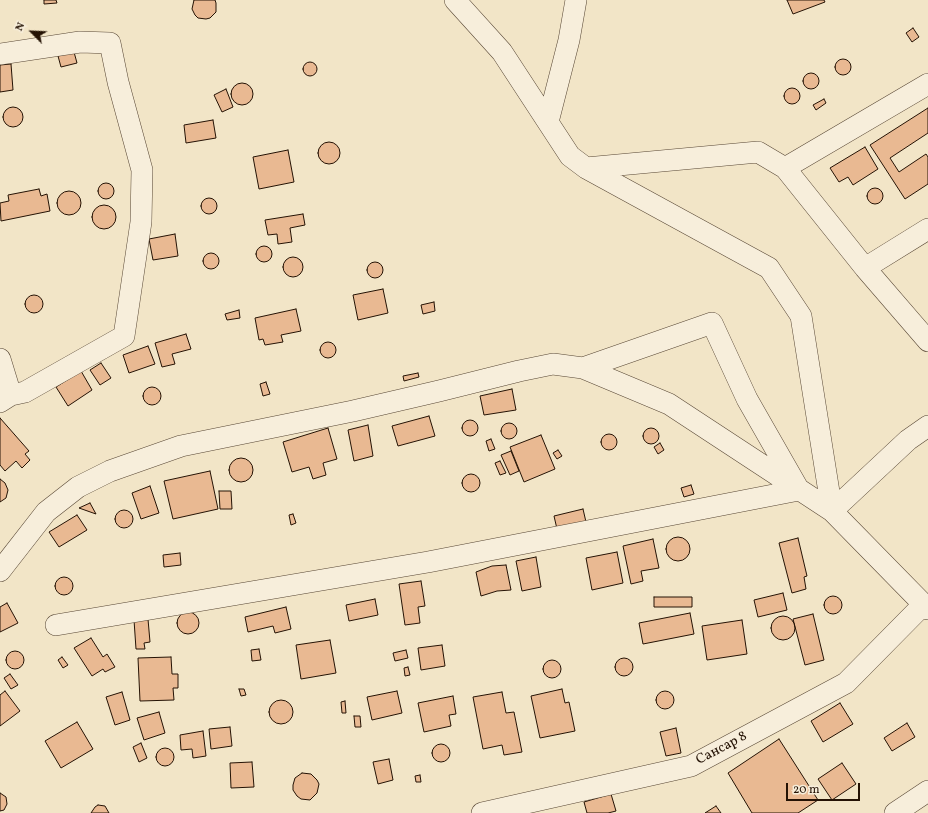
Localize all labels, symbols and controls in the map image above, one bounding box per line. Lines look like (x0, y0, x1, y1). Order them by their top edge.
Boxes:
north arrow (12, 12, 52, 52)
text: N (12, 20, 29, 34)
street label: Сансар 8 (694, 729, 750, 769)
scale bar (788, 775, 862, 801)
text: 20 m (793, 782, 820, 798)

